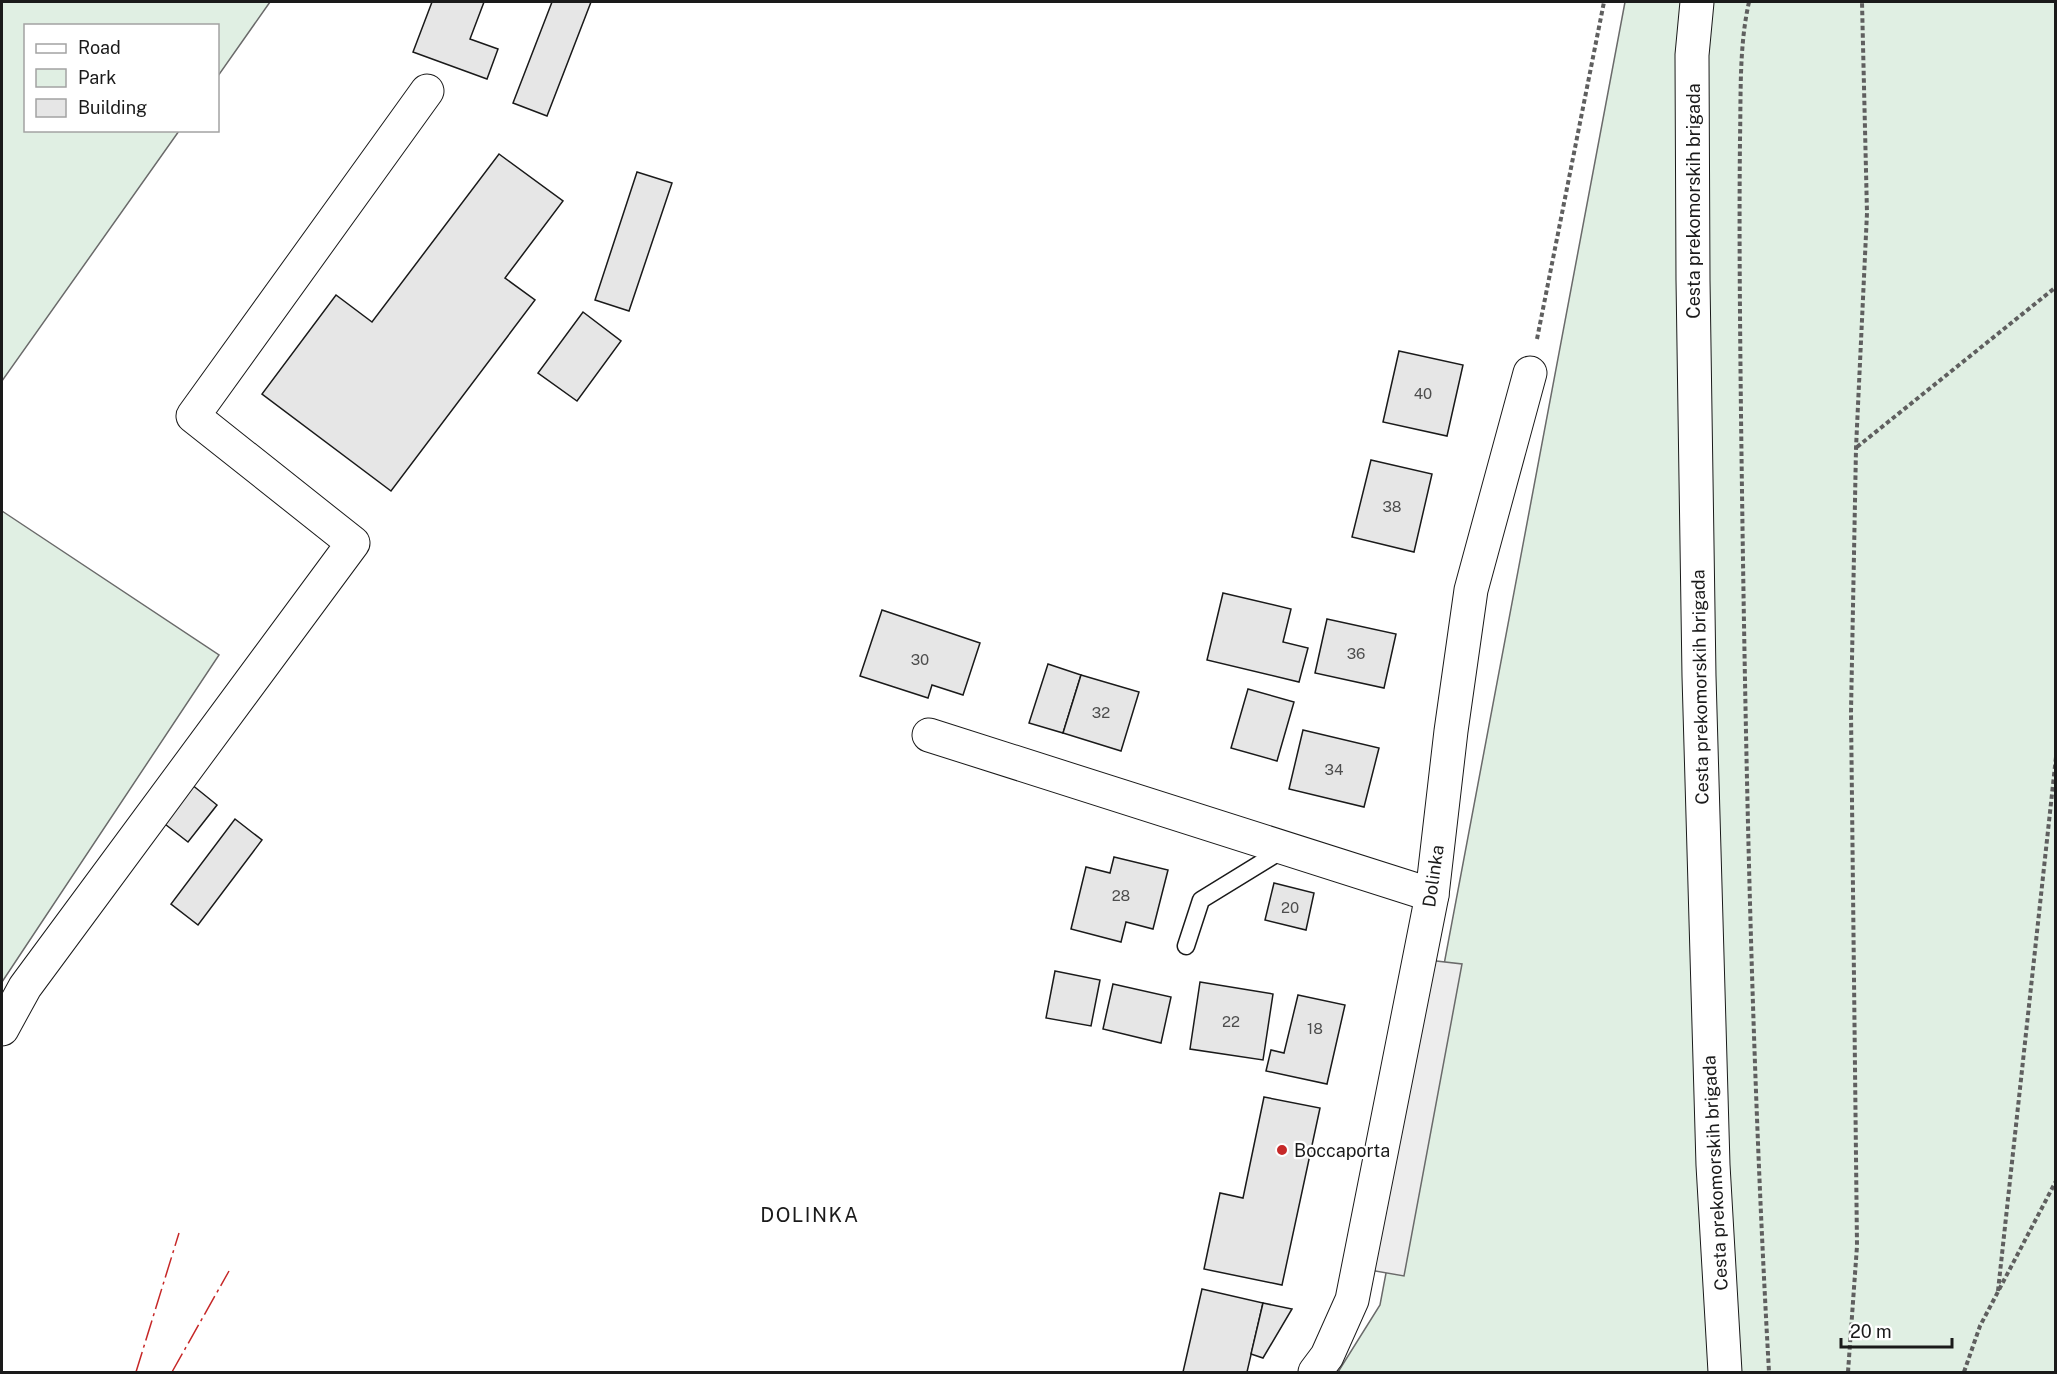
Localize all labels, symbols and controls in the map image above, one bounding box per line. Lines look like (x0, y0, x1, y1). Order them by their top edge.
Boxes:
legend (24, 24, 219, 132)
text: Road (78, 37, 121, 58)
text: Park (78, 67, 116, 88)
street label: Cesta prekomorskih brigada (1683, 83, 1704, 319)
text: Building (78, 97, 147, 118)
house number: 40 (1414, 385, 1432, 402)
house number: 38 (1382, 498, 1402, 515)
street label: Cesta prekomorskih brigada (1687, 569, 1713, 805)
house number: 36 (1347, 645, 1365, 662)
house number: 30 (911, 651, 929, 668)
house number: 32 (1092, 704, 1110, 721)
house number: 34 (1325, 761, 1343, 778)
street label: Dolinka (1418, 843, 1448, 909)
house number: 28 (1112, 887, 1130, 904)
house number: 20 (1281, 899, 1299, 916)
house number: 22 (1222, 1013, 1240, 1030)
house number: 18 (1307, 1020, 1323, 1037)
street label: Cesta prekomorskih brigada (1698, 1055, 1732, 1291)
place label: Boccaporta (1294, 1140, 1390, 1161)
marker: Boccaporta (1275, 1143, 1289, 1157)
district label: DOLINKA (760, 1203, 860, 1227)
scale bar (1841, 1311, 1952, 1349)
text: 20 m (1850, 1321, 1892, 1342)

